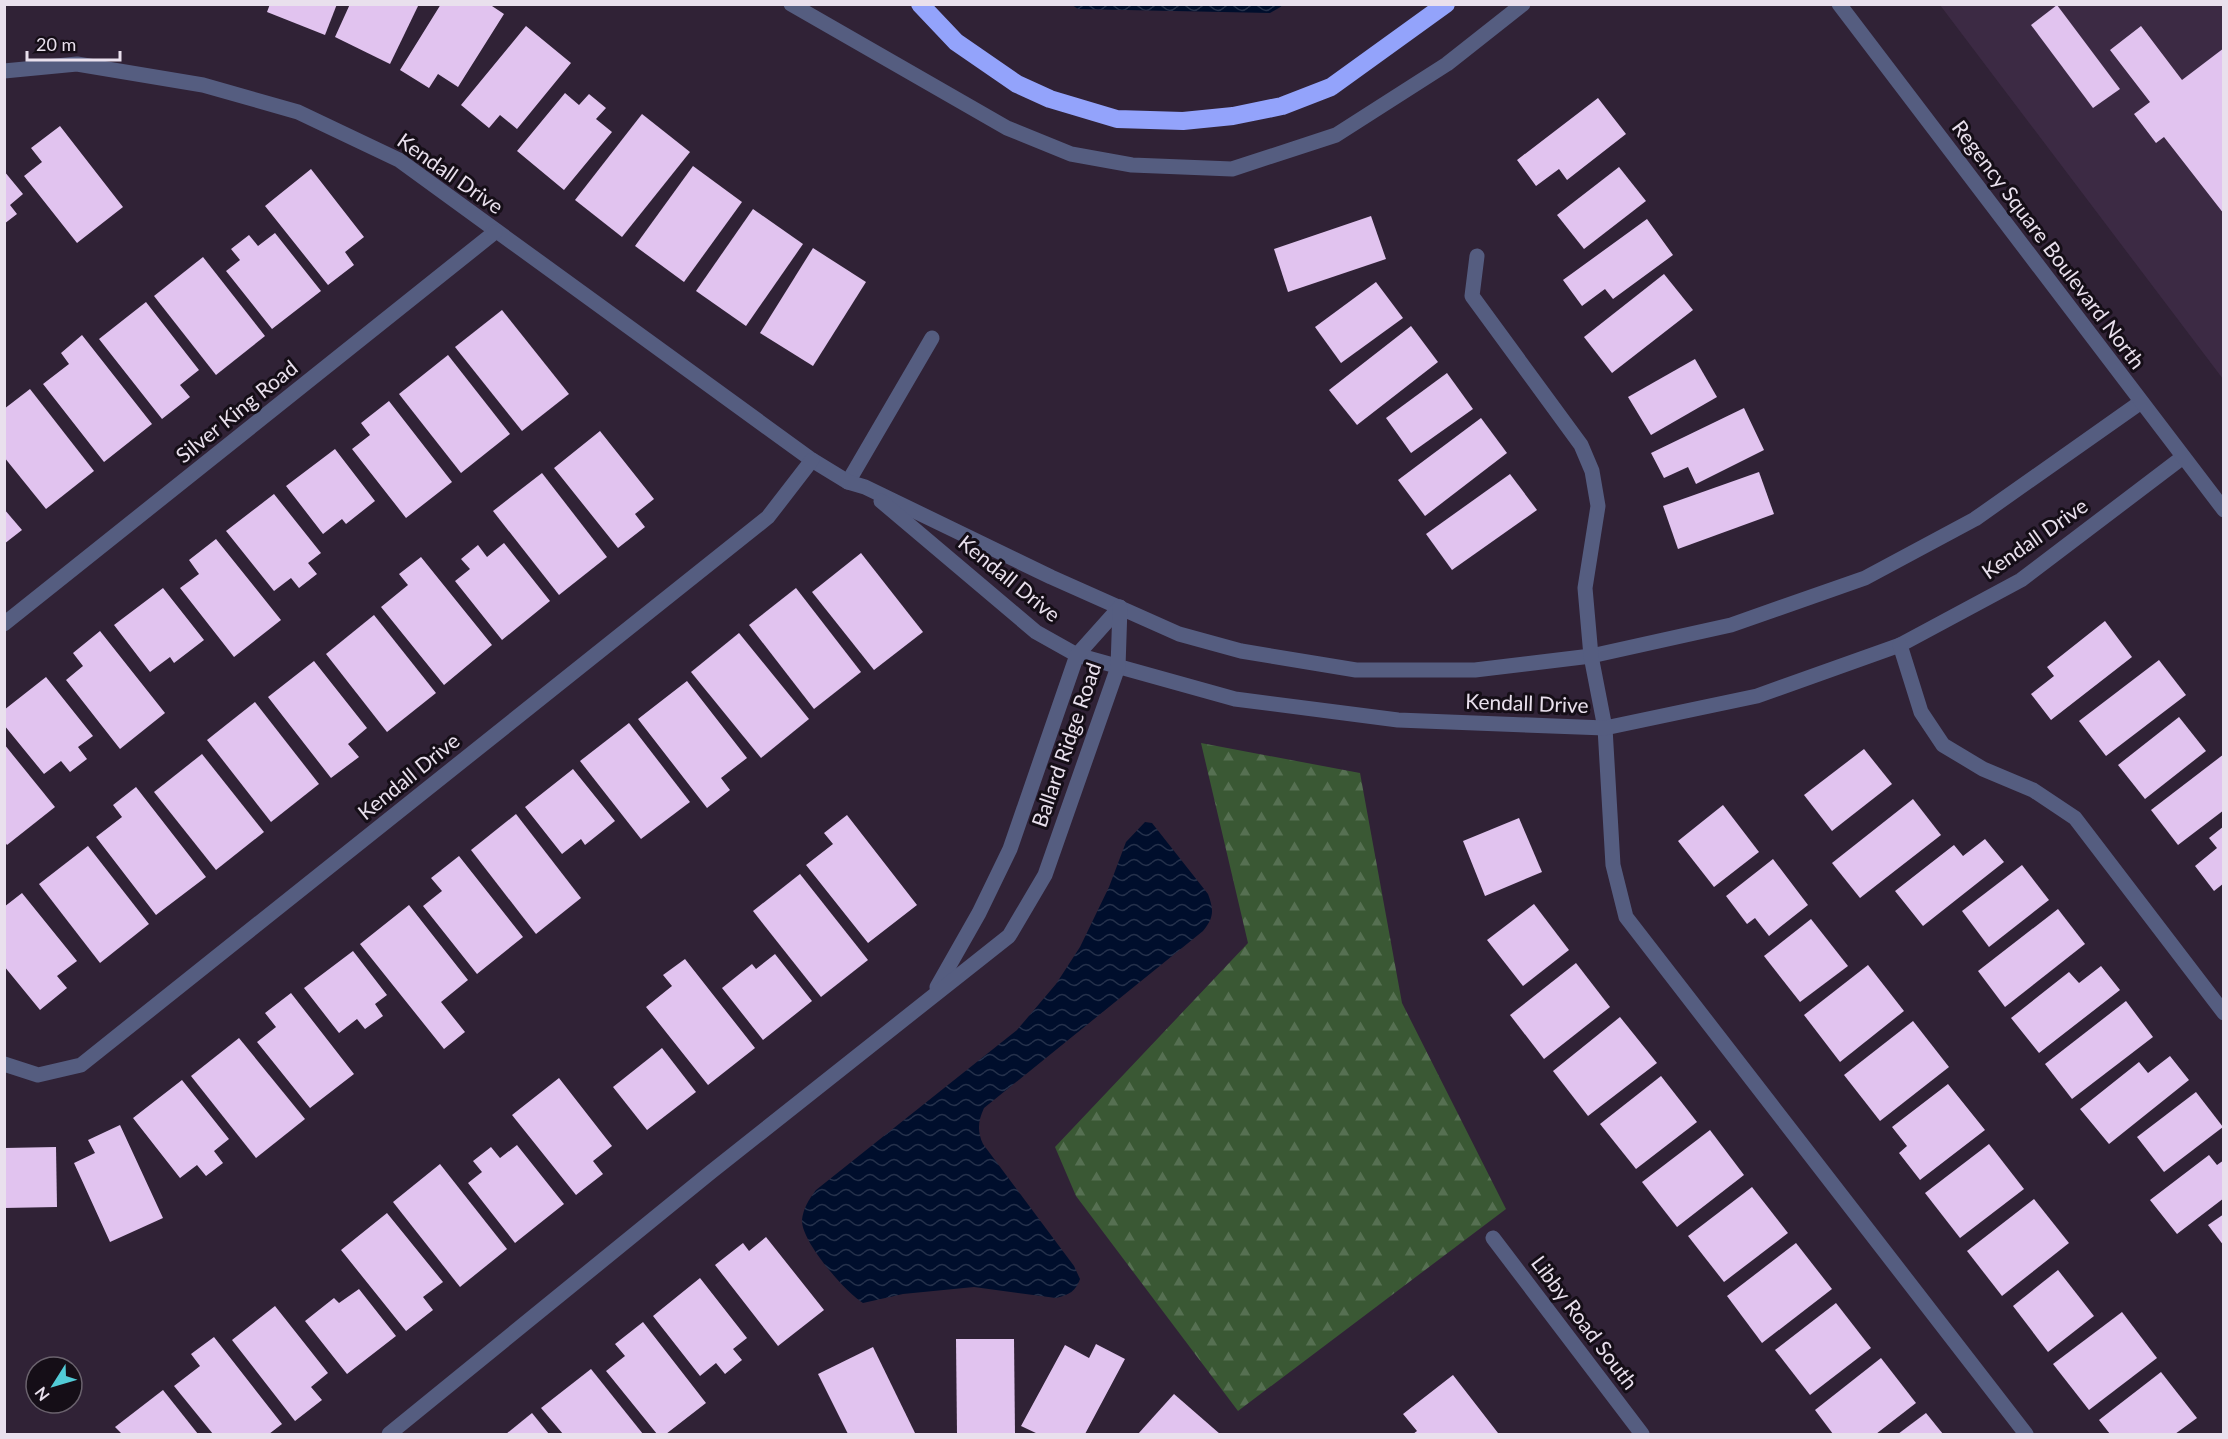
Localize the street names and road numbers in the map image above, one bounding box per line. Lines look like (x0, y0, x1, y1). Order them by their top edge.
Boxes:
street label: Regency Square Boulevard North (1948, 115, 2151, 373)
street label: Kendall Drive (393, 127, 509, 218)
street label: Silver King Road (170, 354, 302, 467)
street label: Kendall Drive (1976, 492, 2092, 583)
street label: Kendall Drive (954, 529, 1066, 626)
street label: Ballard Ridge Road (1026, 659, 1105, 830)
street label: Kendall Drive (1465, 688, 1589, 717)
street label: Kendall Drive (352, 727, 464, 824)
street label: Libby Road South (1527, 1250, 1644, 1394)

